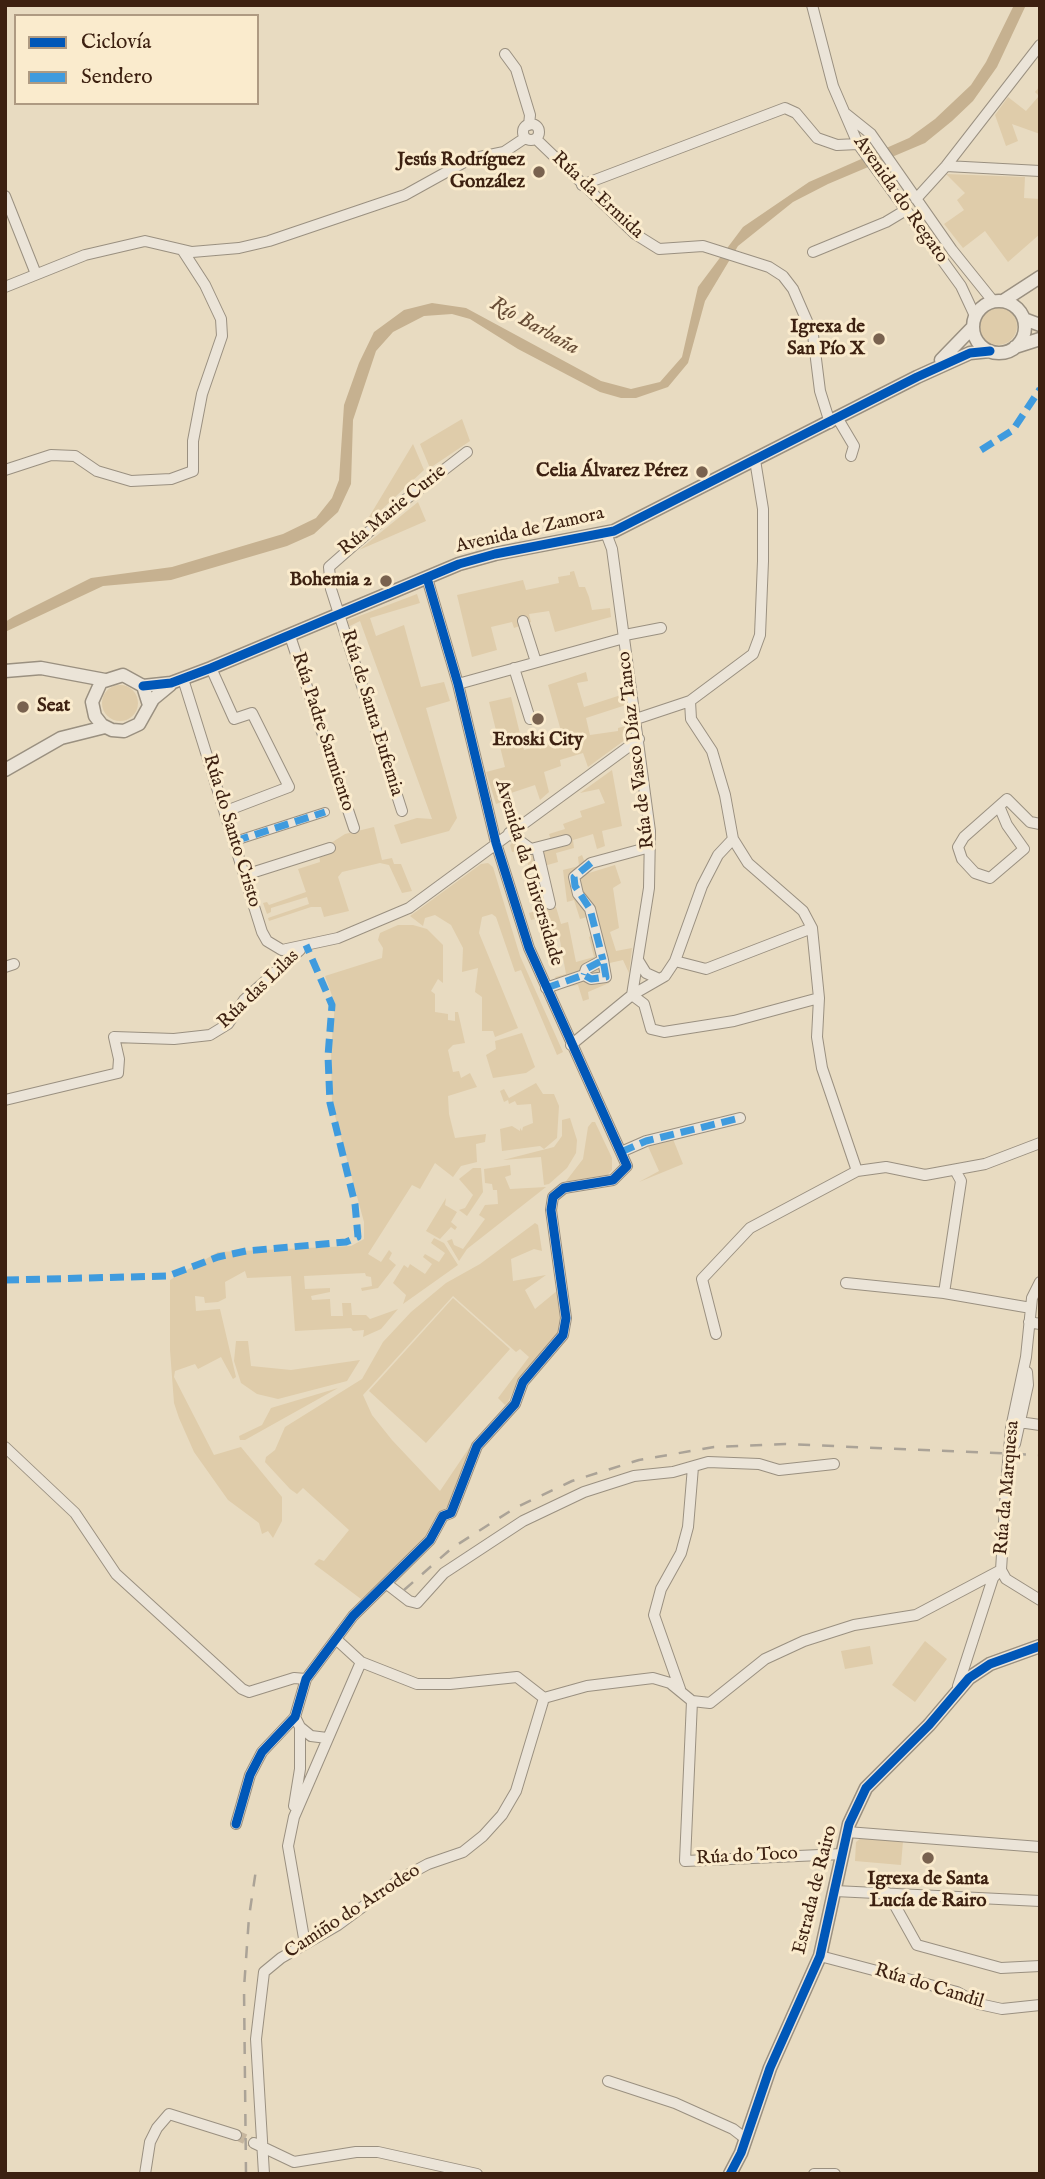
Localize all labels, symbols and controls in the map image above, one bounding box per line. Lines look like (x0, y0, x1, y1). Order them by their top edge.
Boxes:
legend (14, 14, 259, 105)
text: Ciclovía (81, 29, 151, 56)
text: Sendero (81, 64, 152, 91)
street label: Avenida do Regato (848, 132, 952, 268)
street label: Rúa da Ermida (546, 148, 648, 244)
place label: Jesús Rodríguez González (397, 150, 525, 194)
marker: Jesús Rodríguez González (531, 164, 547, 180)
water label: Río Barbaña (485, 292, 583, 362)
place label: Igrexa de San Pío X (787, 317, 865, 361)
marker: Igrexa de San Pío X (871, 331, 887, 347)
street label: Rúa Marie Curie (335, 461, 451, 561)
place label: Celia Álvarez Pérez (536, 461, 688, 483)
marker: Celia Álvarez Pérez (694, 464, 710, 480)
street label: Avenida de Zamora (454, 503, 606, 559)
place label: Bohemia 2 (289, 570, 372, 592)
marker: Bohemia 2 (378, 573, 394, 589)
street label: Rúa de Santa Eufemia (335, 627, 407, 799)
street label: Rúa Padre Sarmiento (286, 650, 358, 814)
street label: Rúa de Vasco Díaz Tanco (614, 650, 660, 850)
place label: Seat (37, 696, 70, 718)
marker: Seat (15, 699, 31, 715)
marker: Eroski City (530, 711, 546, 727)
place label: Eroski City (493, 730, 583, 752)
street label: Rúa do Santo Cristo (197, 752, 265, 910)
street label: Avenida da Universidade (489, 777, 567, 969)
street label: Rúa das Lilas (214, 946, 304, 1034)
street label: Rúa da Marquesa (991, 1420, 1025, 1556)
street label: Estrada de Rairo (789, 1823, 843, 1957)
street label: Rúa do Toco (696, 1843, 798, 1871)
marker: Igrexa de Santa Lucía de Rairo (920, 1850, 936, 1866)
street label: Camiño do Arrodeo (281, 1860, 425, 1964)
place label: Igrexa de Santa Lucía de Rairo (867, 1869, 989, 1913)
street label: Rúa do Candil (871, 1960, 987, 2014)

